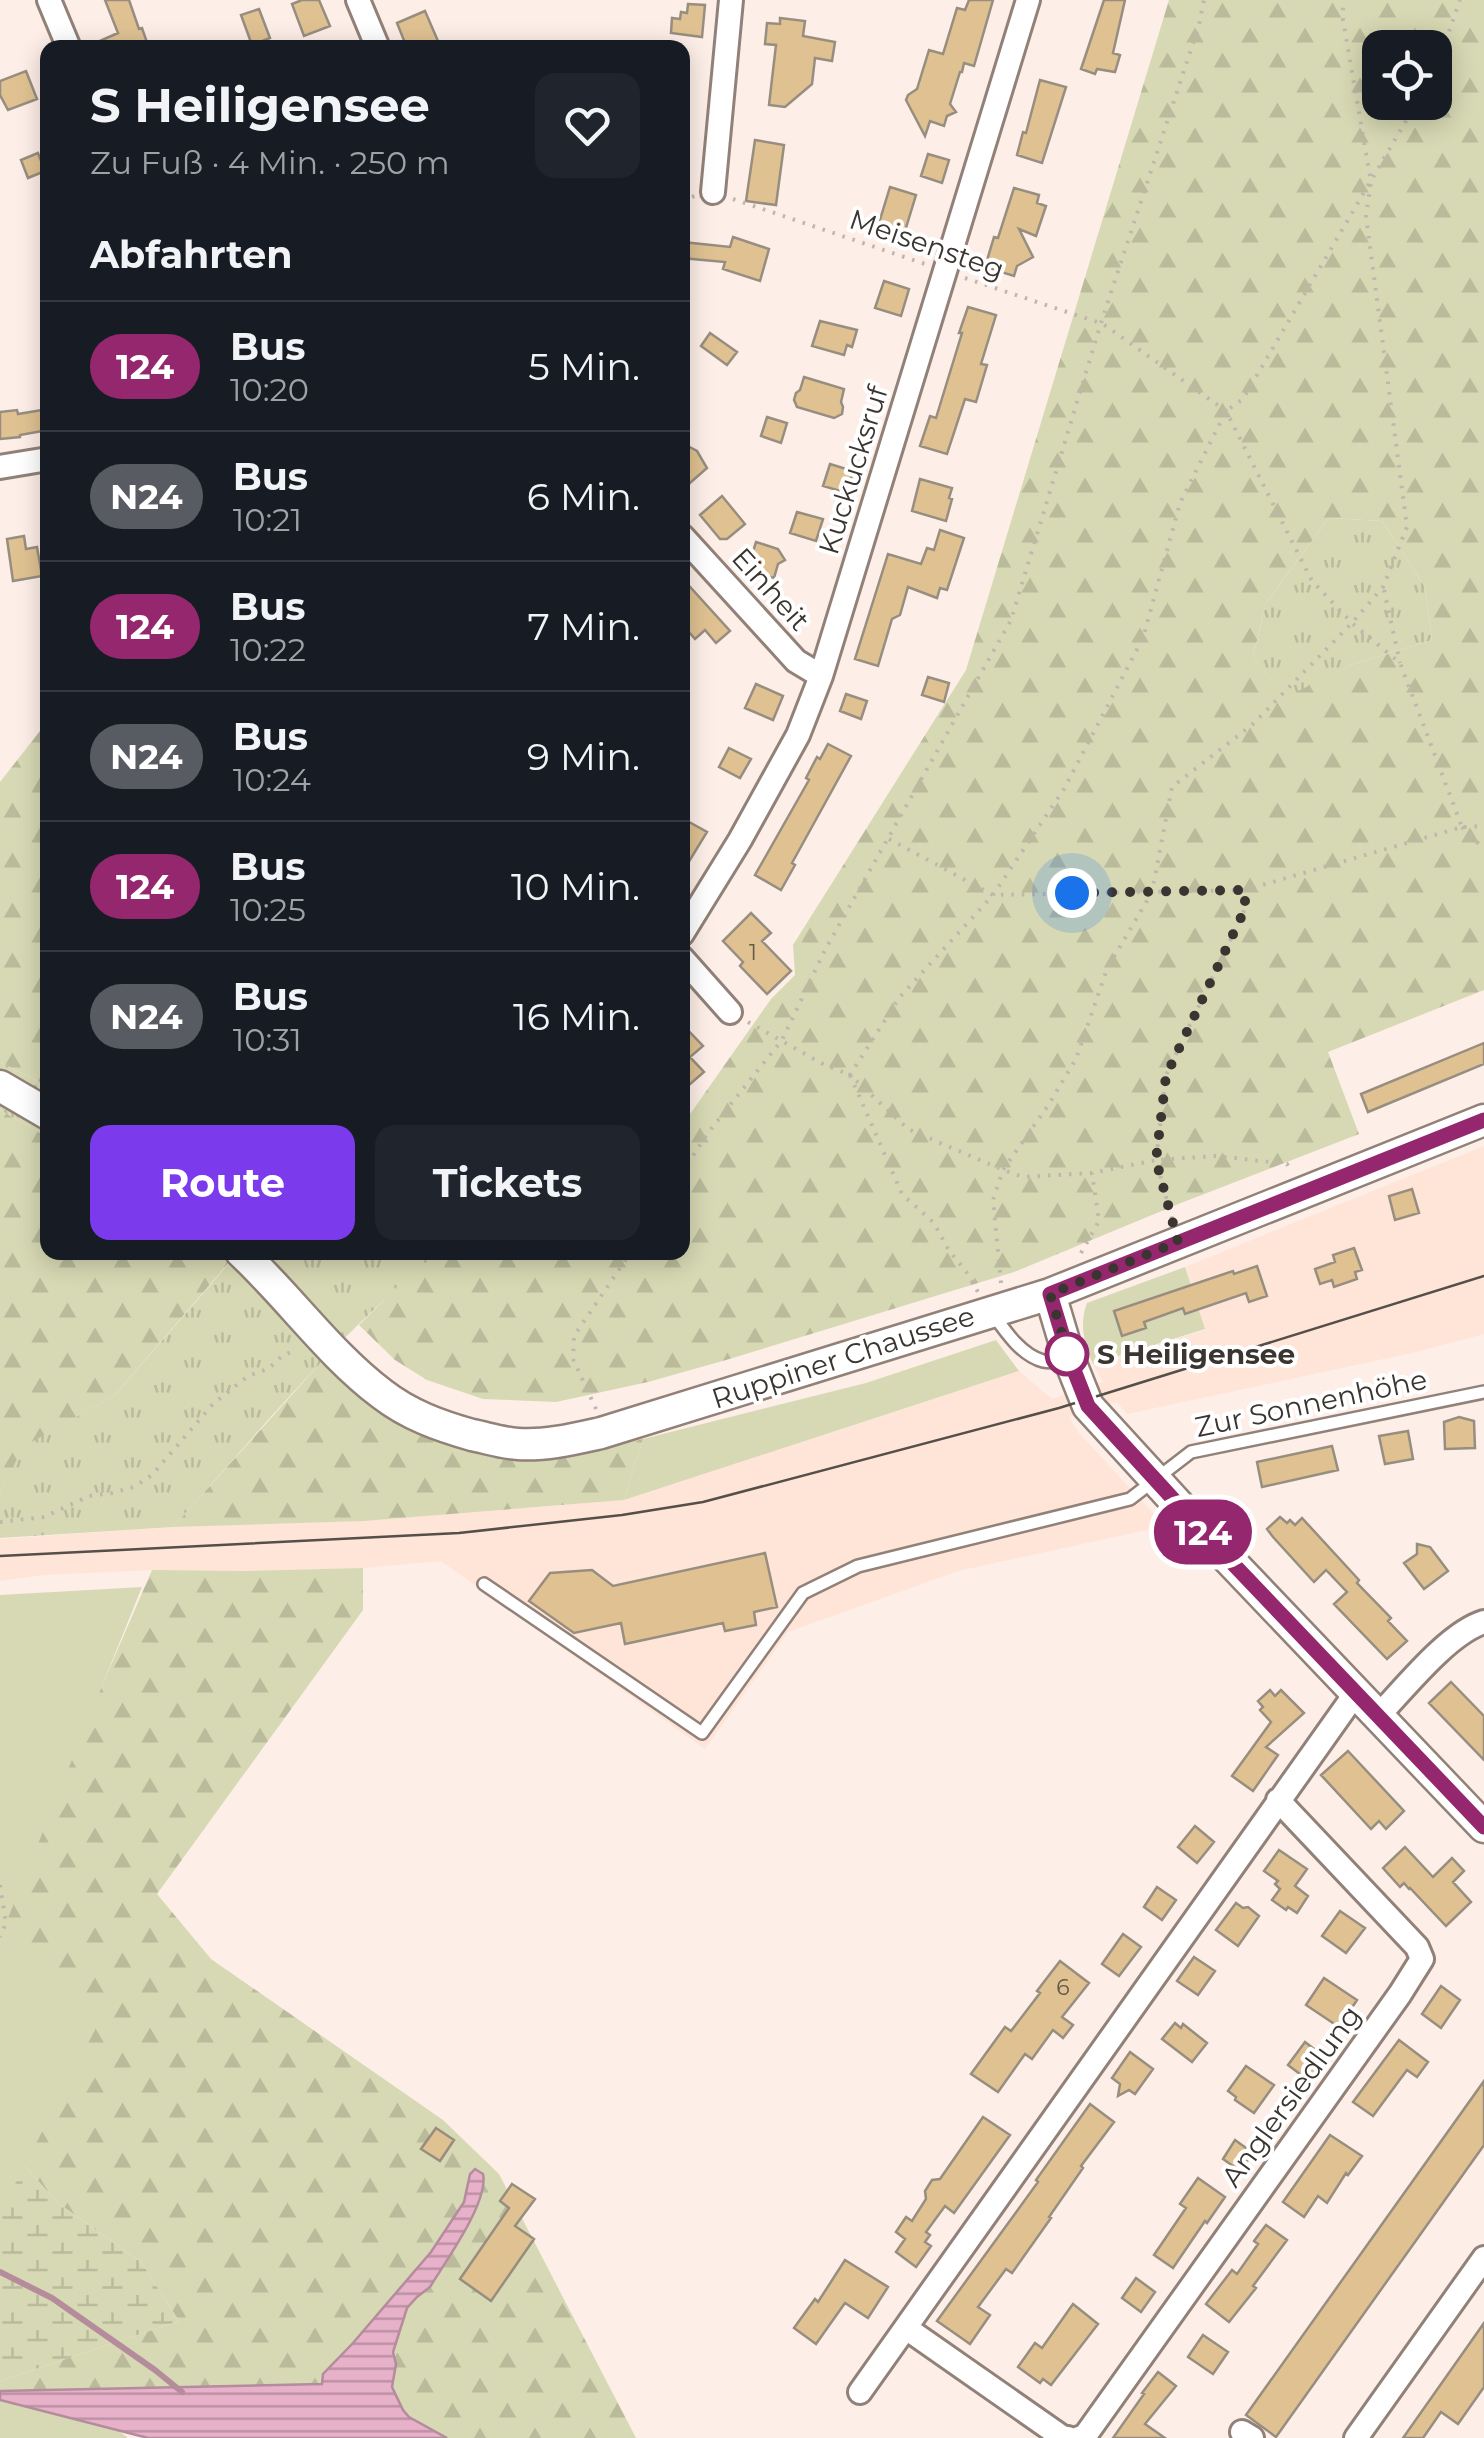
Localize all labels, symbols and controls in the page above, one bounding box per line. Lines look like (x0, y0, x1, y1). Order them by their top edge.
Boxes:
map controls (1362, 30, 1452, 120)
button: locate (1362, 30, 1452, 120)
button: heart (535, 73, 640, 178)
text: S Heiligensee (90, 76, 430, 134)
text: Zu Fuß · 4 Min. · 250 m (90, 143, 450, 182)
street label: Meisensteg (845, 202, 1009, 286)
text: Abfahrten (90, 231, 292, 278)
text: Bus (230, 323, 305, 370)
text: 5 Min. (528, 343, 640, 390)
text: 124 (116, 345, 174, 388)
text: 10:20 (230, 370, 309, 409)
street label: Kuckucksruf (811, 380, 895, 558)
text: Bus (233, 453, 308, 500)
text: 6 Min. (527, 473, 640, 520)
text: N24 (110, 475, 183, 518)
text: 10:21 (233, 500, 302, 539)
street label: Einheit (725, 541, 817, 637)
text: Bus (230, 583, 305, 630)
text: 7 Min. (527, 603, 640, 650)
text: 124 (116, 605, 174, 648)
text: 10:22 (230, 630, 306, 669)
text: Bus (233, 713, 308, 760)
text: 9 Min. (527, 733, 640, 780)
text: N24 (110, 735, 183, 778)
text: 10:24 (233, 760, 311, 799)
text: Bus (230, 843, 305, 890)
text: 10 Min. (511, 863, 640, 910)
text: 124 (116, 865, 174, 908)
your location (1047, 868, 1097, 918)
text: 10:25 (230, 890, 306, 929)
house number: 1 (749, 939, 757, 966)
text: Bus (233, 973, 308, 1020)
text: 16 Min. (513, 993, 640, 1040)
text: N24 (110, 995, 183, 1038)
text: 10:31 (233, 1020, 302, 1059)
button: Route (90, 1125, 355, 1240)
button: Tickets (375, 1125, 640, 1240)
street label: Ruppiner Chaussee (707, 1298, 979, 1416)
marker: S Heiligensee (1046, 1333, 1088, 1375)
place label: S Heiligensee (1097, 1337, 1295, 1371)
street label: Zur Sonnenhöhe (1192, 1362, 1430, 1444)
line badge: 124 (1146, 1500, 1260, 1564)
text: 124 (1174, 1511, 1232, 1554)
house number: 6 (1056, 1974, 1070, 2001)
street label: Anglersiedlung (1214, 1999, 1368, 2193)

